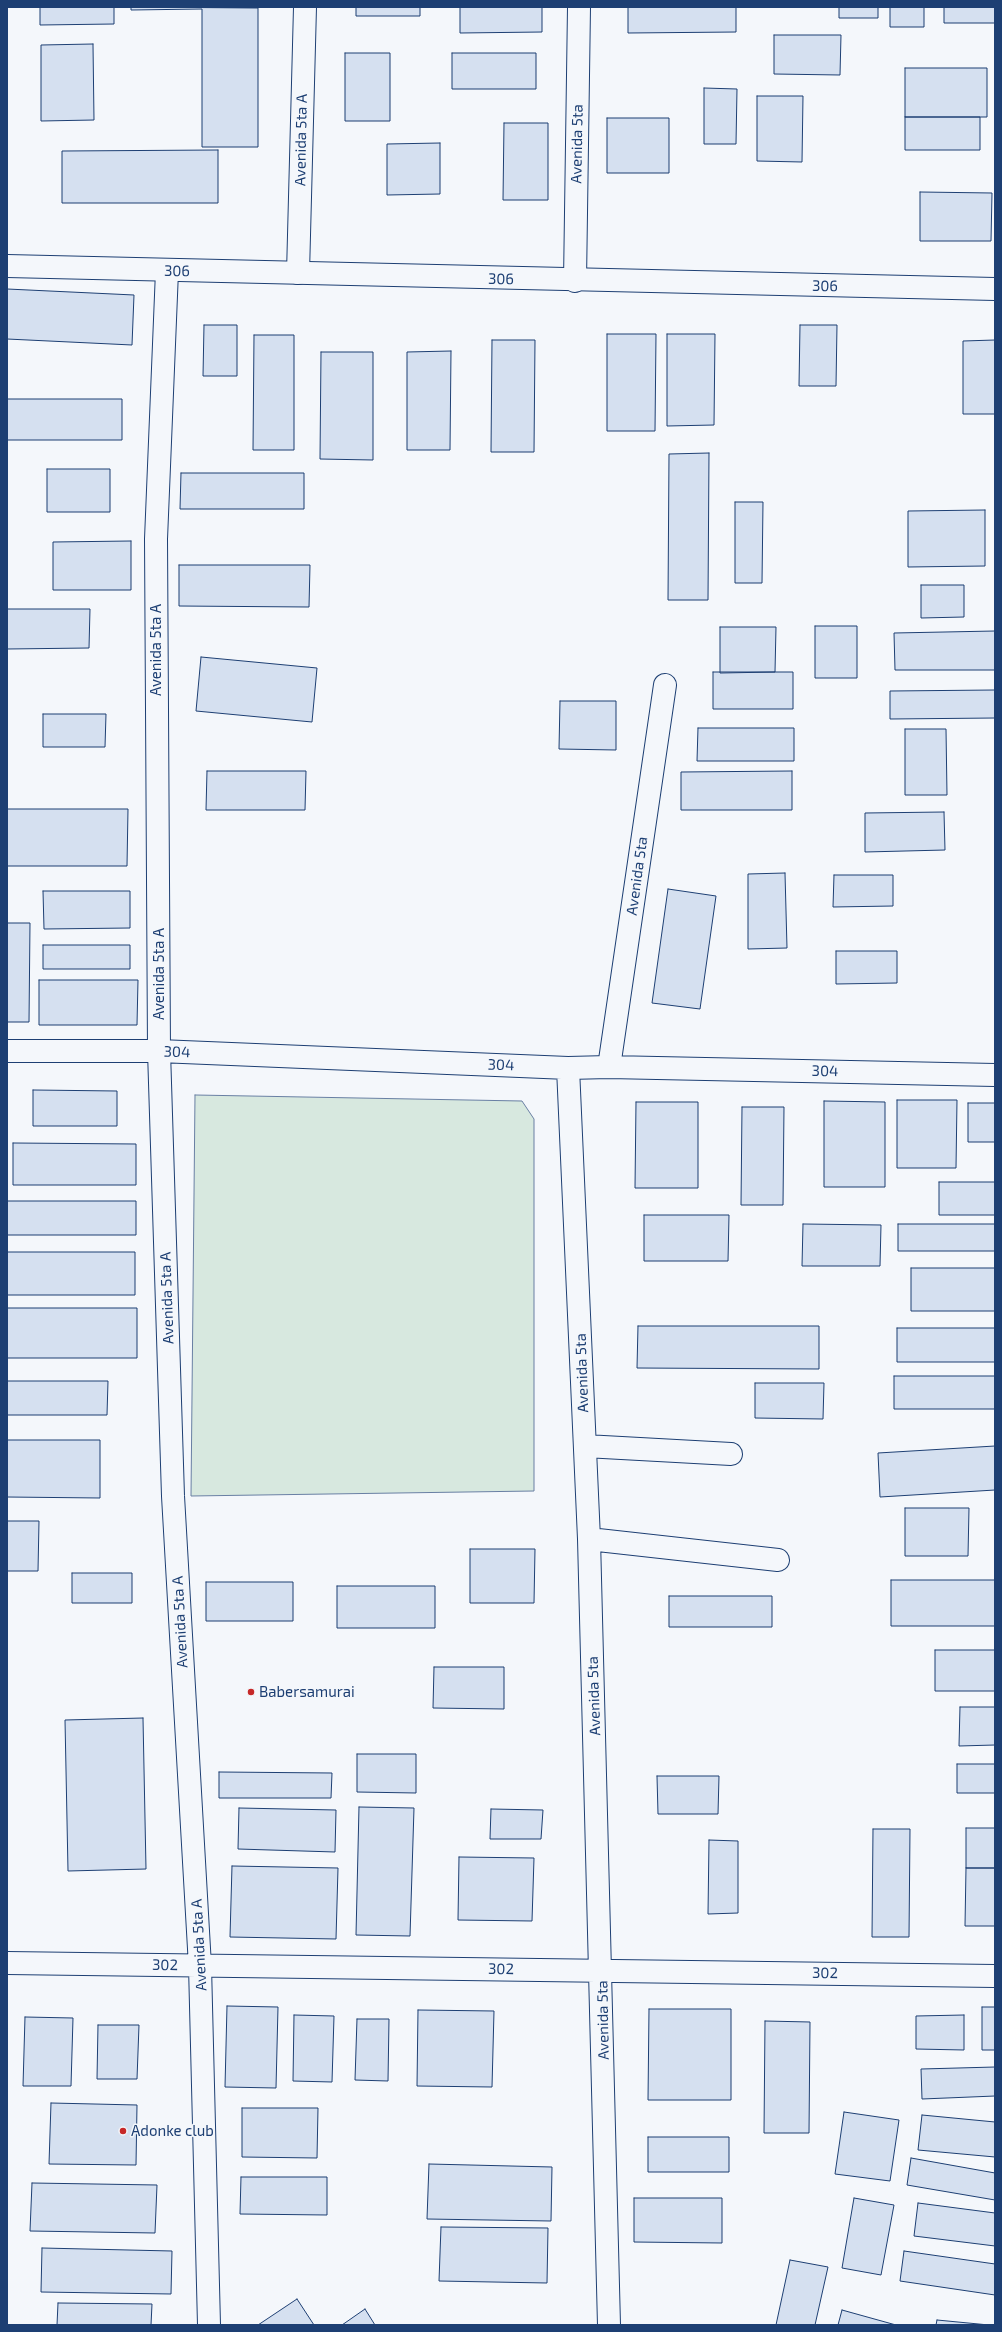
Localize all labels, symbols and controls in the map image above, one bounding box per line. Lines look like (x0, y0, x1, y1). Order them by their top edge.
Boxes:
street label: Avenida 5ta A (291, 94, 311, 186)
street label: Avenida 5ta (567, 104, 587, 184)
street label: 306 (164, 262, 190, 280)
street label: 306 (488, 270, 514, 288)
street label: 306 (812, 277, 838, 295)
street label: Avenida 5ta A (147, 604, 165, 696)
street label: Avenida 5ta (623, 835, 651, 917)
street label: Avenida 5ta A (150, 928, 168, 1020)
street label: 304 (163, 1043, 191, 1061)
street label: 304 (487, 1056, 515, 1074)
street label: 304 (812, 1062, 838, 1080)
street label: Avenida 5ta A (156, 1252, 178, 1344)
street label: Avenida 5ta (572, 1333, 592, 1413)
street label: Avenida 5ta A (169, 1575, 191, 1669)
street label: Avenida 5ta (584, 1656, 604, 1736)
place label: Babersamurai (259, 1683, 355, 1701)
marker: Babersamurai (246, 1687, 256, 1697)
street label: Avenida 5ta A (188, 1898, 210, 1992)
street label: 302 (152, 1956, 178, 1974)
street label: 302 (488, 1960, 514, 1978)
street label: 302 (812, 1964, 838, 1982)
street label: Avenida 5ta (593, 1980, 613, 2060)
place label: Adonke club (131, 2122, 214, 2140)
marker: Adonke club (118, 2126, 128, 2136)

